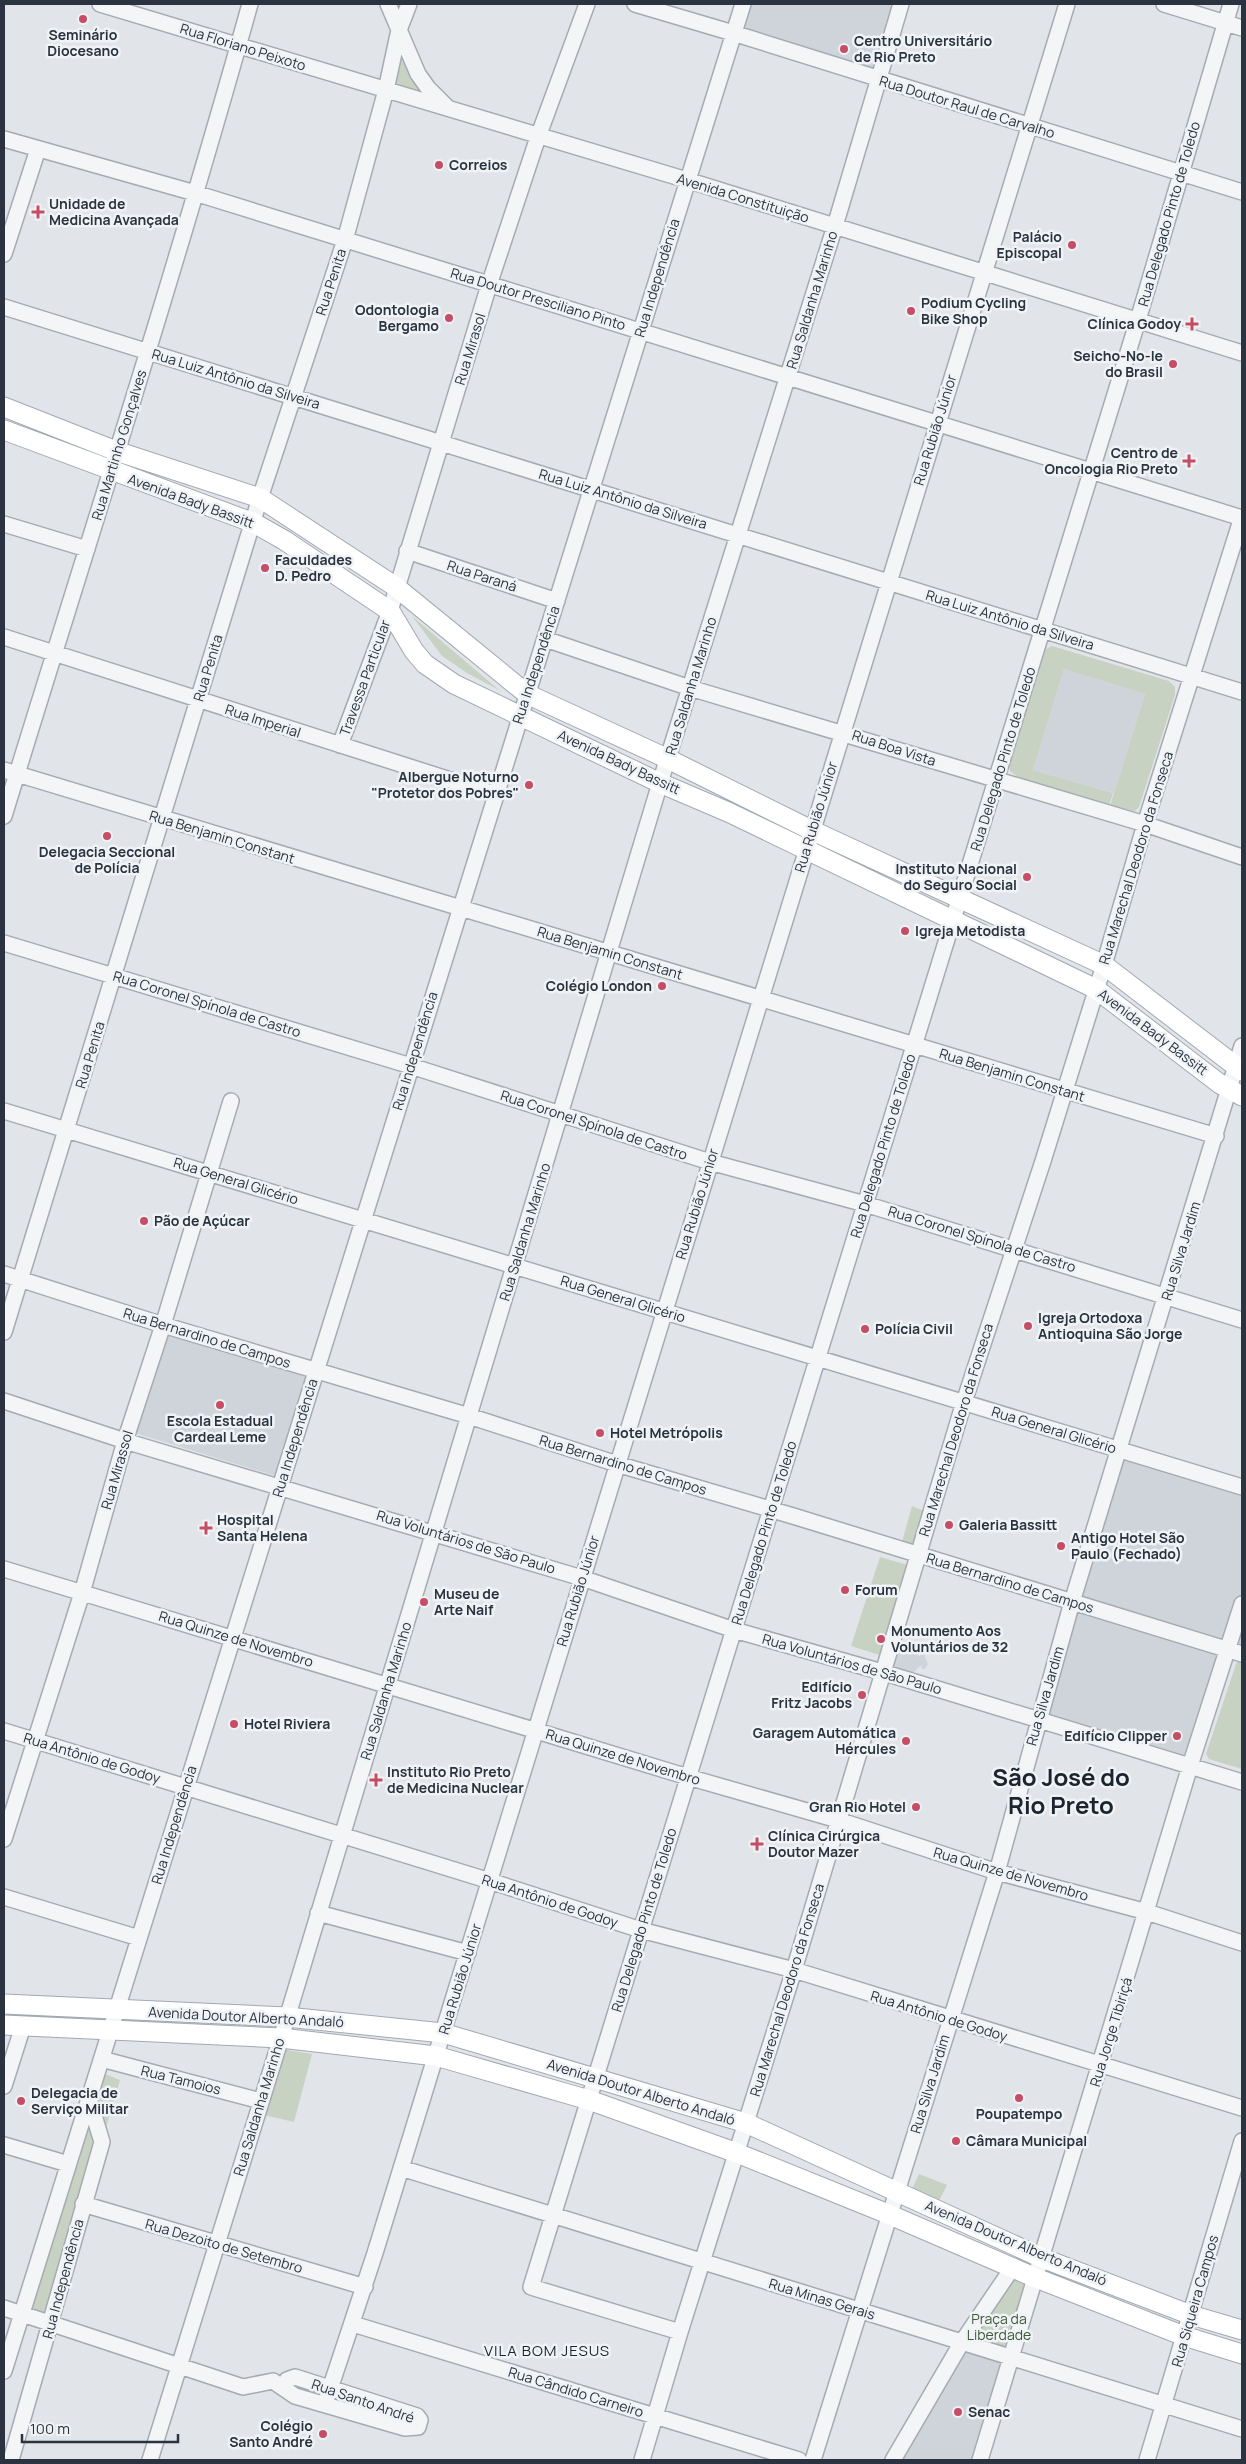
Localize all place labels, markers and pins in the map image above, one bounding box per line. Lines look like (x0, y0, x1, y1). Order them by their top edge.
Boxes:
marker: Seminário Diocesano (77, 13, 89, 25)
place label: Seminário Diocesano (47, 25, 119, 60)
place label: Centro Universitário de Rio Preto (854, 31, 992, 66)
marker: Centro Universitário de Rio Preto (838, 43, 850, 55)
place label: Correios (449, 155, 508, 174)
marker: Correios (433, 159, 445, 171)
place label: Unidade de Medicina Avançada (49, 194, 179, 229)
marker: Unidade de Medicina Avançada (31, 205, 45, 219)
place label: Palácio Episcopal (997, 227, 1062, 262)
marker: Palácio Episcopal (1066, 239, 1078, 251)
place label: Podium Cycling Bike Shop (921, 293, 1026, 328)
place label: Odontologia Bergamo (355, 300, 439, 335)
marker: Podium Cycling Bike Shop (905, 305, 917, 317)
marker: Odontologia Bergamo (443, 312, 455, 324)
place label: Clínica Godoy (1088, 314, 1181, 333)
marker: Clínica Godoy (1185, 317, 1199, 331)
place label: Seicho-No-Ie do Brasil (1073, 346, 1163, 381)
marker: Seicho-No-Ie do Brasil (1167, 358, 1179, 370)
place label: Centro de Oncologia Rio Preto (1045, 443, 1178, 478)
marker: Centro de Oncologia Rio Preto (1182, 454, 1196, 468)
place label: Faculdades D. Pedro (275, 550, 353, 585)
marker: Faculdades D. Pedro (259, 562, 271, 574)
place label: Albergue Noturno "Protetor dos Pobres" (371, 767, 519, 802)
marker: Albergue Noturno "Protetor dos Pobres" (523, 779, 535, 791)
marker: Delegacia Seccional de Polícia (101, 830, 113, 842)
place label: Delegacia Seccional de Polícia (39, 842, 175, 877)
place label: Instituto Nacional do Seguro Social (896, 859, 1017, 894)
marker: Instituto Nacional do Seguro Social (1021, 871, 1033, 883)
place label: Igreja Metodista (915, 921, 1025, 940)
marker: Igreja Metodista (899, 925, 911, 937)
place label: Colégio London (546, 976, 652, 995)
marker: Colégio London (656, 980, 668, 992)
place label: Pão de Açúcar (154, 1211, 250, 1230)
marker: Pão de Açúcar (138, 1215, 150, 1227)
place label: Igreja Ortodoxa Antioquina São Jorge (1038, 1308, 1182, 1343)
place label: Polícia Civil (875, 1319, 953, 1338)
marker: Igreja Ortodoxa Antioquina São Jorge (1022, 1320, 1034, 1332)
marker: Polícia Civil (859, 1323, 871, 1335)
marker: Escola Estadual Cardeal Leme (214, 1399, 226, 1411)
place label: Escola Estadual Cardeal Leme (167, 1411, 273, 1446)
place label: Hotel Metrópolis (610, 1423, 723, 1442)
marker: Hotel Metrópolis (594, 1427, 606, 1439)
place label: Hospital Santa Helena (217, 1510, 307, 1545)
place label: Galeria Bassitt (959, 1515, 1057, 1534)
marker: Galeria Bassitt (943, 1519, 955, 1531)
marker: Hospital Santa Helena (199, 1521, 213, 1535)
place label: Antigo Hotel São Paulo (Fechado) (1071, 1528, 1185, 1563)
marker: Antigo Hotel São Paulo (Fechado) (1055, 1540, 1067, 1552)
place label: Forum (855, 1580, 898, 1599)
place label: Museu de Arte Naif (434, 1584, 499, 1619)
marker: Forum (839, 1584, 851, 1596)
marker: Museu de Arte Naif (418, 1596, 430, 1608)
place label: Monumento Aos Voluntários de 32 (891, 1621, 1008, 1656)
marker: Monumento Aos Voluntários de 32 (875, 1633, 887, 1645)
place label: Edifício Fritz Jacobs (771, 1677, 852, 1712)
marker: Edifício Fritz Jacobs (856, 1689, 868, 1701)
place label: Hotel Riviera (244, 1714, 330, 1733)
marker: Hotel Riviera (228, 1718, 240, 1730)
place label: Garagem Automática Hércules (753, 1723, 896, 1758)
place label: Edifício Clipper (1064, 1726, 1167, 1745)
marker: Edifício Clipper (1171, 1730, 1183, 1742)
marker: Garagem Automática Hércules (900, 1735, 912, 1747)
place label: Instituto Rio Preto de Medicina Nuclear (387, 1762, 524, 1797)
marker: Instituto Rio Preto de Medicina Nuclear (369, 1773, 383, 1787)
place label: Gran Rio Hotel (809, 1797, 906, 1816)
marker: Gran Rio Hotel (910, 1801, 922, 1813)
place label: Clínica Cirúrgica Doutor Mazer (768, 1826, 880, 1861)
marker: Clínica Cirúrgica Doutor Mazer (750, 1837, 764, 1851)
place label: Delegacia de Serviço Militar (31, 2083, 129, 2118)
marker: Poupatempo (1013, 2092, 1025, 2104)
marker: Delegacia de Serviço Militar (15, 2095, 27, 2107)
place label: Poupatempo (976, 2104, 1063, 2123)
place label: Câmara Municipal (966, 2131, 1087, 2150)
marker: Câmara Municipal (950, 2135, 962, 2147)
place label: Senac (968, 2402, 1010, 2421)
marker: Senac (952, 2406, 964, 2418)
place label: Colégio Santo André (229, 2416, 313, 2451)
marker: Colégio Santo André (317, 2428, 329, 2440)

